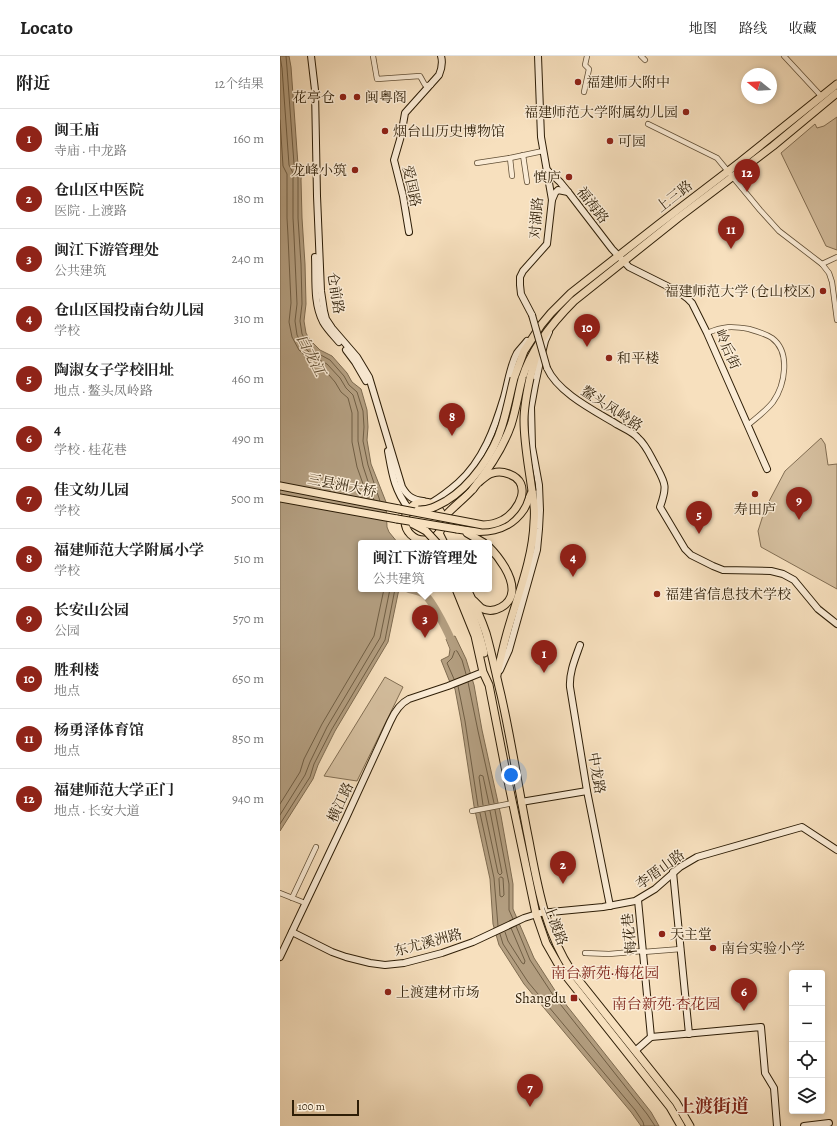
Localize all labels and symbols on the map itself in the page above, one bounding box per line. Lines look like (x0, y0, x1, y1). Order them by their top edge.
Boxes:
north arrow (741, 68, 777, 104)
place label: 福建师大附中 (586, 73, 670, 92)
marker: 福建师大附中 (573, 77, 583, 87)
place label: 花亭仓 (293, 88, 335, 107)
place label: 闽粤阁 (365, 88, 407, 107)
marker: 花亭仓 (338, 92, 348, 102)
marker: 闽粤阁 (352, 92, 362, 102)
place label: 福建师范大学附属幼儿园 (524, 103, 678, 122)
marker: 福建师范大学附属幼儿园 (681, 107, 691, 117)
place label: 烟台山历史博物馆 (393, 122, 505, 141)
marker: 烟台山历史博物馆 (380, 126, 390, 136)
place label: 可园 (618, 132, 646, 151)
marker: 可园 (605, 136, 615, 146)
pin: 12 (734, 159, 760, 192)
place label: 龙峰小筑 (291, 161, 347, 180)
street label: 爱国路 (398, 164, 425, 209)
marker: 龙峰小筑 (350, 165, 360, 175)
place label: 慎庐 (533, 168, 561, 187)
marker: 慎庐 (564, 172, 574, 182)
street label: 上三路 (652, 176, 697, 217)
street label: 福海路 (572, 183, 613, 228)
street label: 对湖路 (526, 196, 547, 240)
pin: 11 (718, 216, 744, 249)
street label: 仓前路 (323, 271, 348, 315)
place label: 福建师范大学 (仓山校区) (665, 282, 815, 301)
marker: 福建师范大学 (仓山校区) (818, 286, 828, 296)
pin: 10 (574, 314, 600, 347)
street label: 岭后街 (710, 326, 745, 372)
water label: 白龙江 (292, 330, 331, 381)
place label: 和平楼 (617, 349, 659, 368)
marker: 和平楼 (604, 353, 614, 363)
street label: 鳌头凤岭路 (577, 381, 646, 435)
pin: 8 (439, 403, 465, 436)
street label: 三县洲大桥 (306, 469, 378, 501)
pin: 9 (786, 487, 812, 520)
marker: 寿田庐 (750, 489, 760, 499)
place label: 寿田庐 (734, 500, 776, 519)
pin: 5 (686, 501, 712, 534)
pin: 4 (560, 544, 586, 577)
place label: 福建省信息技术学校 (665, 585, 791, 604)
marker: 福建省信息技术学校 (652, 589, 662, 599)
pin: 3 (412, 605, 438, 638)
pin: 1 (531, 640, 557, 673)
street label: 中龙路 (584, 751, 610, 795)
your location (501, 765, 521, 785)
street label: 横江路 (323, 779, 358, 825)
street label: 李厝山路 (632, 845, 689, 894)
pin: 2 (550, 851, 576, 884)
street label: 上渡路 (539, 902, 572, 948)
street label: 梅花巷 (618, 912, 641, 956)
street label: 东尤溪洲路 (392, 924, 464, 961)
place label: 天主堂 (670, 925, 712, 944)
marker: 天主堂 (657, 929, 667, 939)
place label: 南台实验小学 (721, 939, 805, 958)
marker: 南台实验小学 (708, 943, 718, 953)
district label: 南台新苑·梅花园 (551, 963, 659, 983)
pin: 6 (731, 978, 757, 1011)
place label: 上渡建材市场 (396, 983, 480, 1002)
marker: 上渡建材市场 (383, 987, 393, 997)
place label: Shangdu (515, 989, 566, 1008)
marker: Shangdu (569, 993, 579, 1003)
district label: 南台新苑·杏花园 (612, 994, 720, 1014)
pin: 7 (517, 1074, 543, 1107)
district label: 上渡街道 (677, 1094, 749, 1118)
scale bar (292, 1098, 359, 1117)

